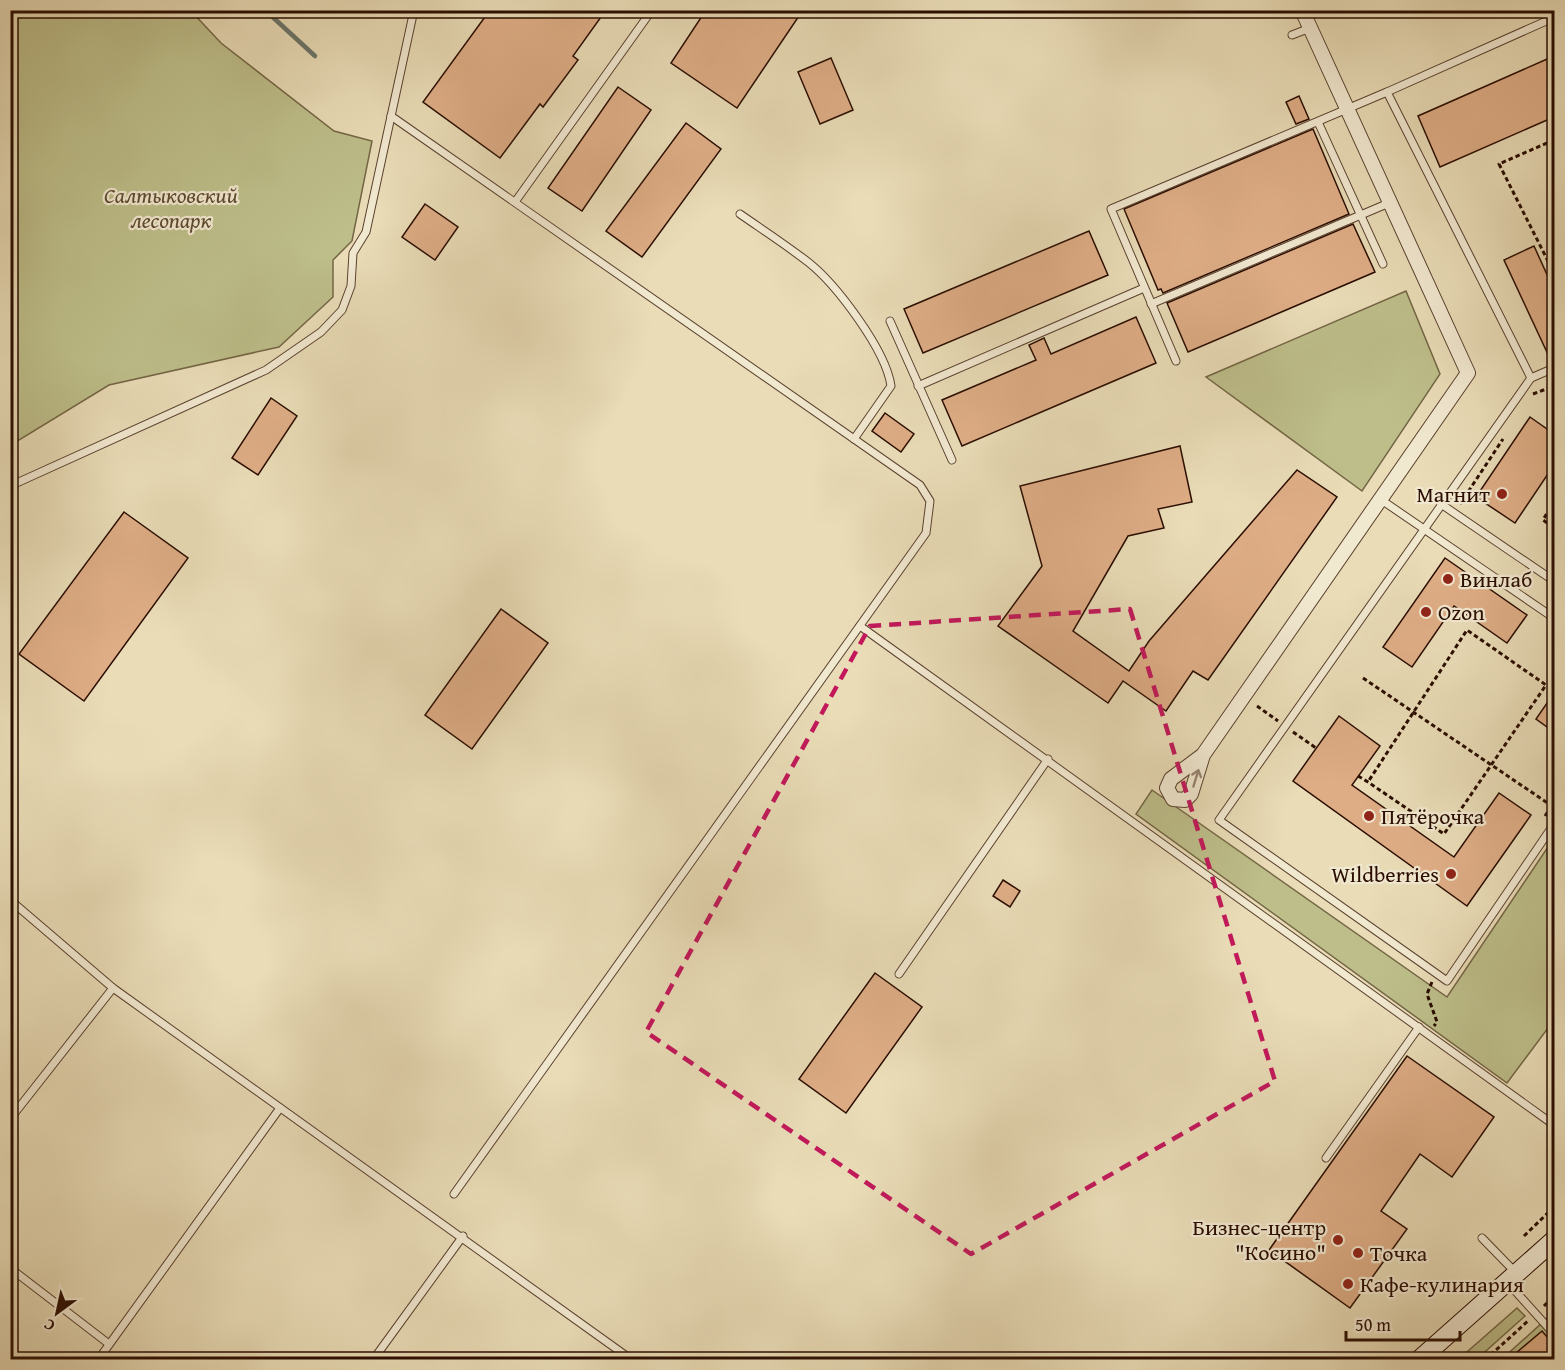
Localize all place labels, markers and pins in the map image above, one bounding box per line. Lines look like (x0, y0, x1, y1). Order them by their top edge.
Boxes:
place label: Магнит (1416, 478, 1490, 510)
marker: Магнит (1495, 487, 1509, 501)
place label: Винлаб (1460, 563, 1532, 595)
marker: Винлаб (1441, 572, 1455, 586)
place label: Ozon (1438, 596, 1485, 628)
marker: Ozon (1419, 605, 1433, 619)
place label: Пятёрочка (1381, 800, 1485, 832)
marker: Пятёрочка (1362, 809, 1376, 823)
place label: Wildberries (1331, 858, 1439, 890)
marker: Wildberries (1444, 867, 1458, 881)
place label: Бизнес-центр "Косино" (1192, 1211, 1326, 1268)
marker: Бизнес-центр "Косино" (1331, 1233, 1345, 1247)
place label: Точка (1370, 1237, 1428, 1269)
marker: Точка (1351, 1246, 1365, 1260)
place label: Кафе-кулинария (1360, 1268, 1524, 1300)
marker: Кафе-кулинария (1341, 1277, 1355, 1291)

